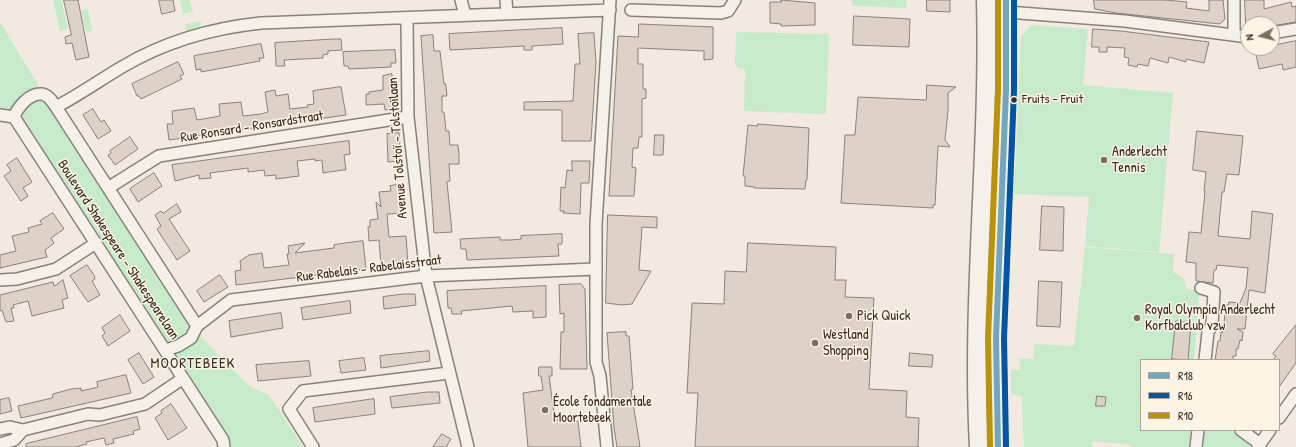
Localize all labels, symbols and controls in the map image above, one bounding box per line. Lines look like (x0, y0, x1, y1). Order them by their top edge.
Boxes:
north arrow (1240, 16, 1280, 56)
text: N (1242, 34, 1256, 41)
street label: Avenue Tolstoï - Tolstoïlaan (385, 77, 411, 219)
place label: Fruits - Fruit (1022, 92, 1083, 108)
marker: Fruits - Fruit (1009, 95, 1019, 105)
street label: Rue Ronsard - Ronsardstraat (179, 107, 325, 147)
place label: Anderlecht Tennis (1112, 144, 1167, 176)
marker: Anderlecht Tennis (1099, 155, 1109, 165)
street label: Boulevard Shakespeare - Shakespearelaan (53, 157, 183, 343)
street label: Rue Rabelais - Rabelaisstraat (295, 252, 443, 286)
place label: Royal Olympia Anderlecht Korfbalclub vzw (1145, 302, 1275, 334)
place label: Pick Quick (857, 308, 910, 324)
marker: Pick Quick (844, 311, 854, 321)
marker: Royal Olympia Anderlecht Korfbalclub vzw (1132, 313, 1142, 323)
place label: Westland Shopping (823, 327, 869, 360)
marker: Westland Shopping (810, 338, 820, 348)
district label: MOORTEBEEK (151, 355, 235, 373)
legend (1140, 359, 1280, 431)
text: R18 (1178, 367, 1193, 384)
text: R16 (1178, 387, 1193, 404)
place label: École fondamentale Moortebeek (553, 394, 652, 426)
marker: École fondamentale Moortebeek (540, 405, 550, 415)
text: R10 (1178, 407, 1193, 424)

